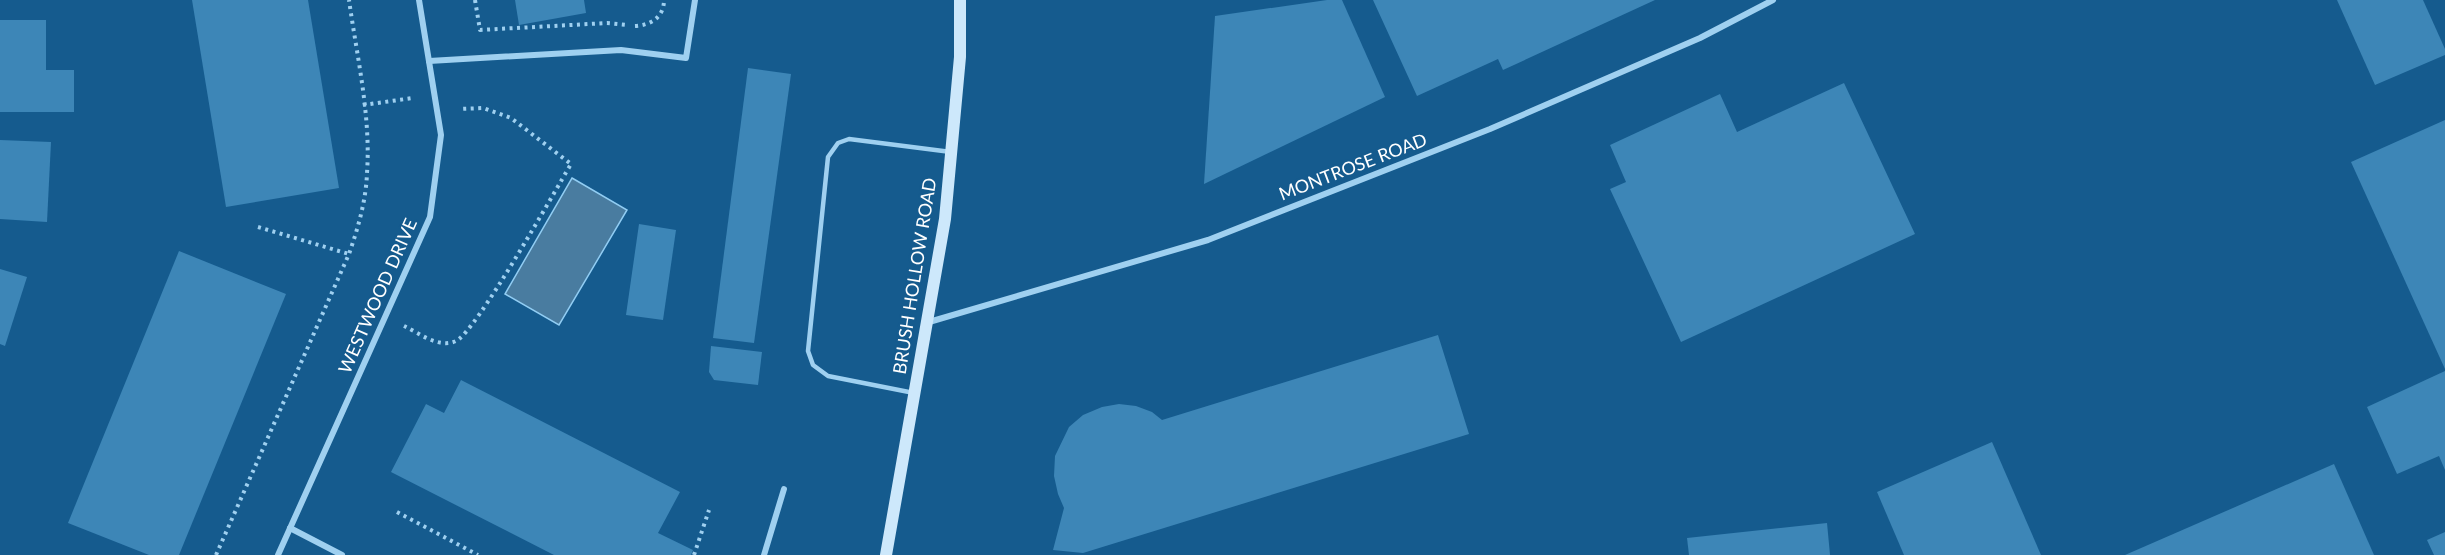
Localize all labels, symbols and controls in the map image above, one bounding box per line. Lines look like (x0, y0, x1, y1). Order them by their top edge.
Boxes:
street label: MONTROSE ROAD (1275, 128, 1430, 204)
street label: BRUSH HOLLOW ROAD (888, 176, 940, 376)
street label: WESTWOOD DRIVE (333, 215, 421, 377)

